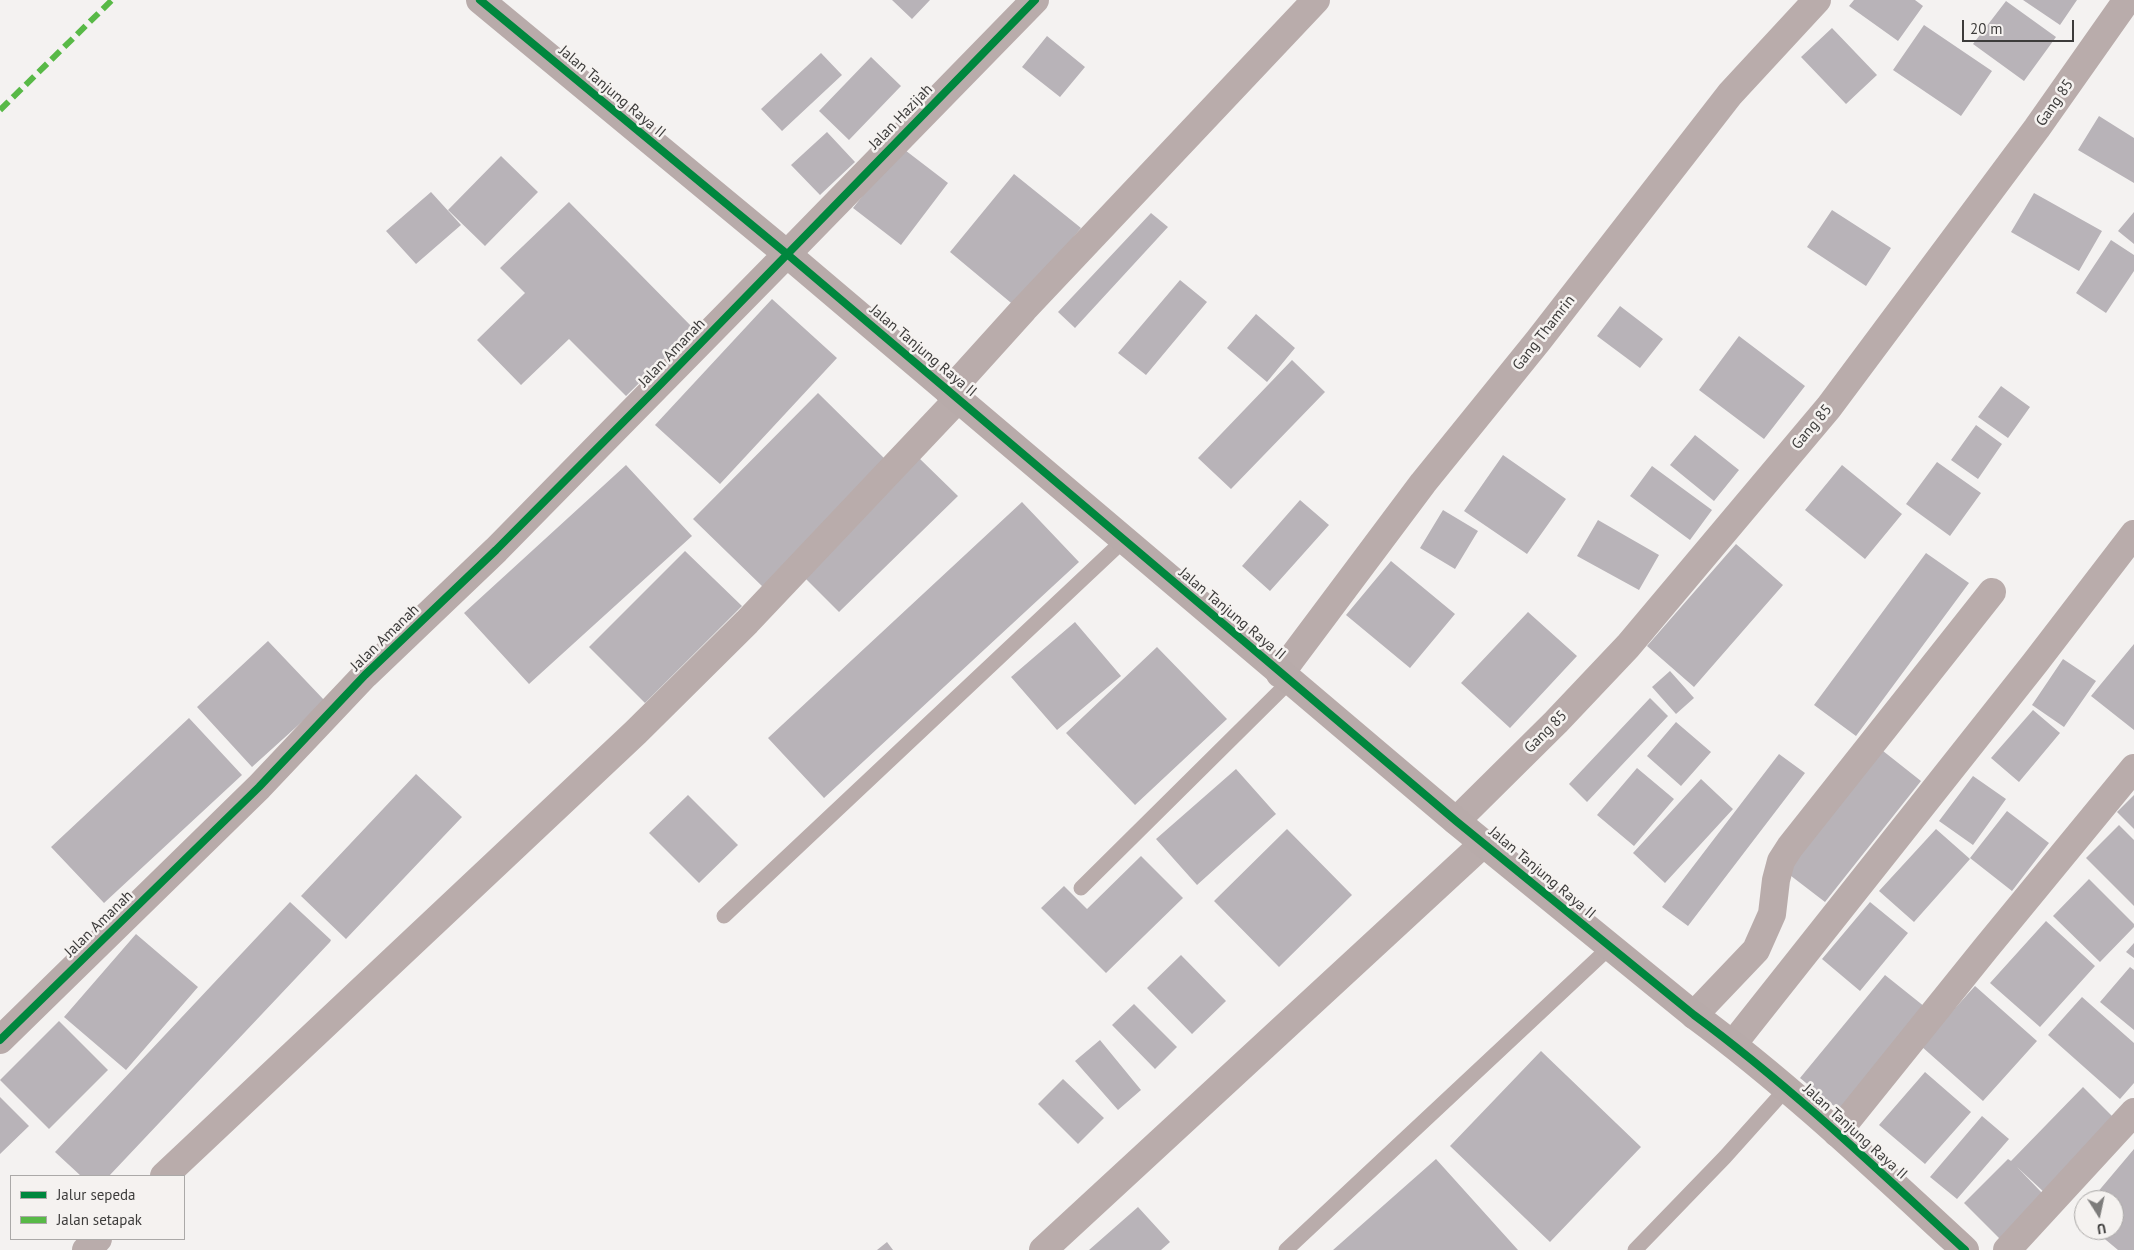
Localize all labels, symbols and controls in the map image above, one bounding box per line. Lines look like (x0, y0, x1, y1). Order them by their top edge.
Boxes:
scale bar (1964, 10, 2076, 42)
text: 20 m (1970, 19, 2003, 38)
street label: Jalan Tanjung Raya II (555, 42, 669, 142)
street label: Gang 85 (2032, 76, 2078, 130)
street label: Jalan Hazijah (865, 81, 937, 153)
street label: Gang Thamrin (1509, 292, 1579, 374)
street label: Jalan Tanjung Raya II (866, 301, 980, 401)
street label: Jalan Amanah (635, 315, 709, 391)
street label: Gang 85 (1788, 401, 1836, 453)
street label: Jalan Tanjung Raya II (1175, 564, 1289, 664)
street label: Jalan Amanah (347, 601, 423, 675)
street label: Gang 85 (1521, 707, 1571, 757)
street label: Jalan Tanjung Raya II (1485, 823, 1599, 923)
street label: Jalan Amanah (61, 887, 137, 961)
street label: Jalan Tanjung Raya II (1799, 1080, 1911, 1184)
legend (10, 1175, 185, 1240)
text: Jalur sepeda (57, 1185, 136, 1204)
north arrow (2074, 1190, 2124, 1240)
text: Jalan setapak (57, 1210, 142, 1229)
text: U (2096, 1219, 2107, 1238)

